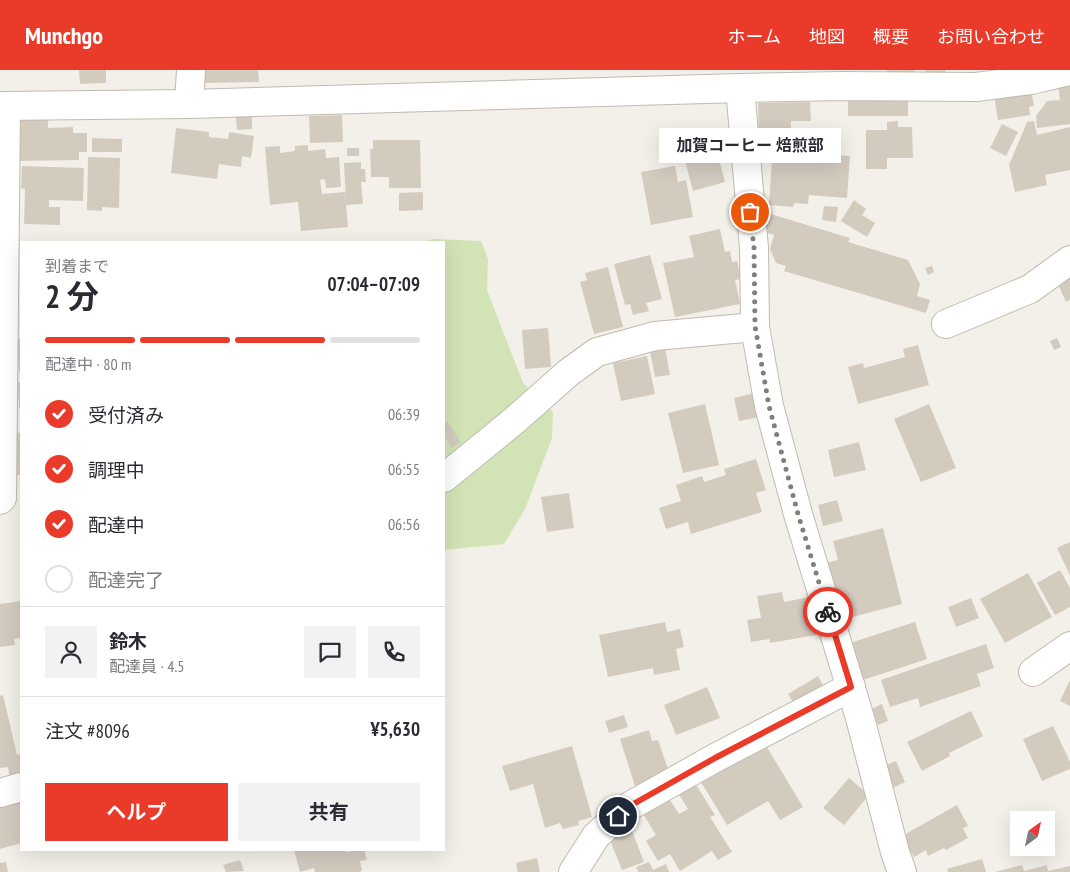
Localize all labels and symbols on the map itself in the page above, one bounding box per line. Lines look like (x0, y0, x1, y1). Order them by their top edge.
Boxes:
callout: 加賀コーヒー 焙煎部 (659, 127, 841, 162)
pin (729, 191, 771, 233)
courier (803, 587, 853, 637)
pin (597, 795, 639, 837)
north arrow (1010, 811, 1055, 856)

